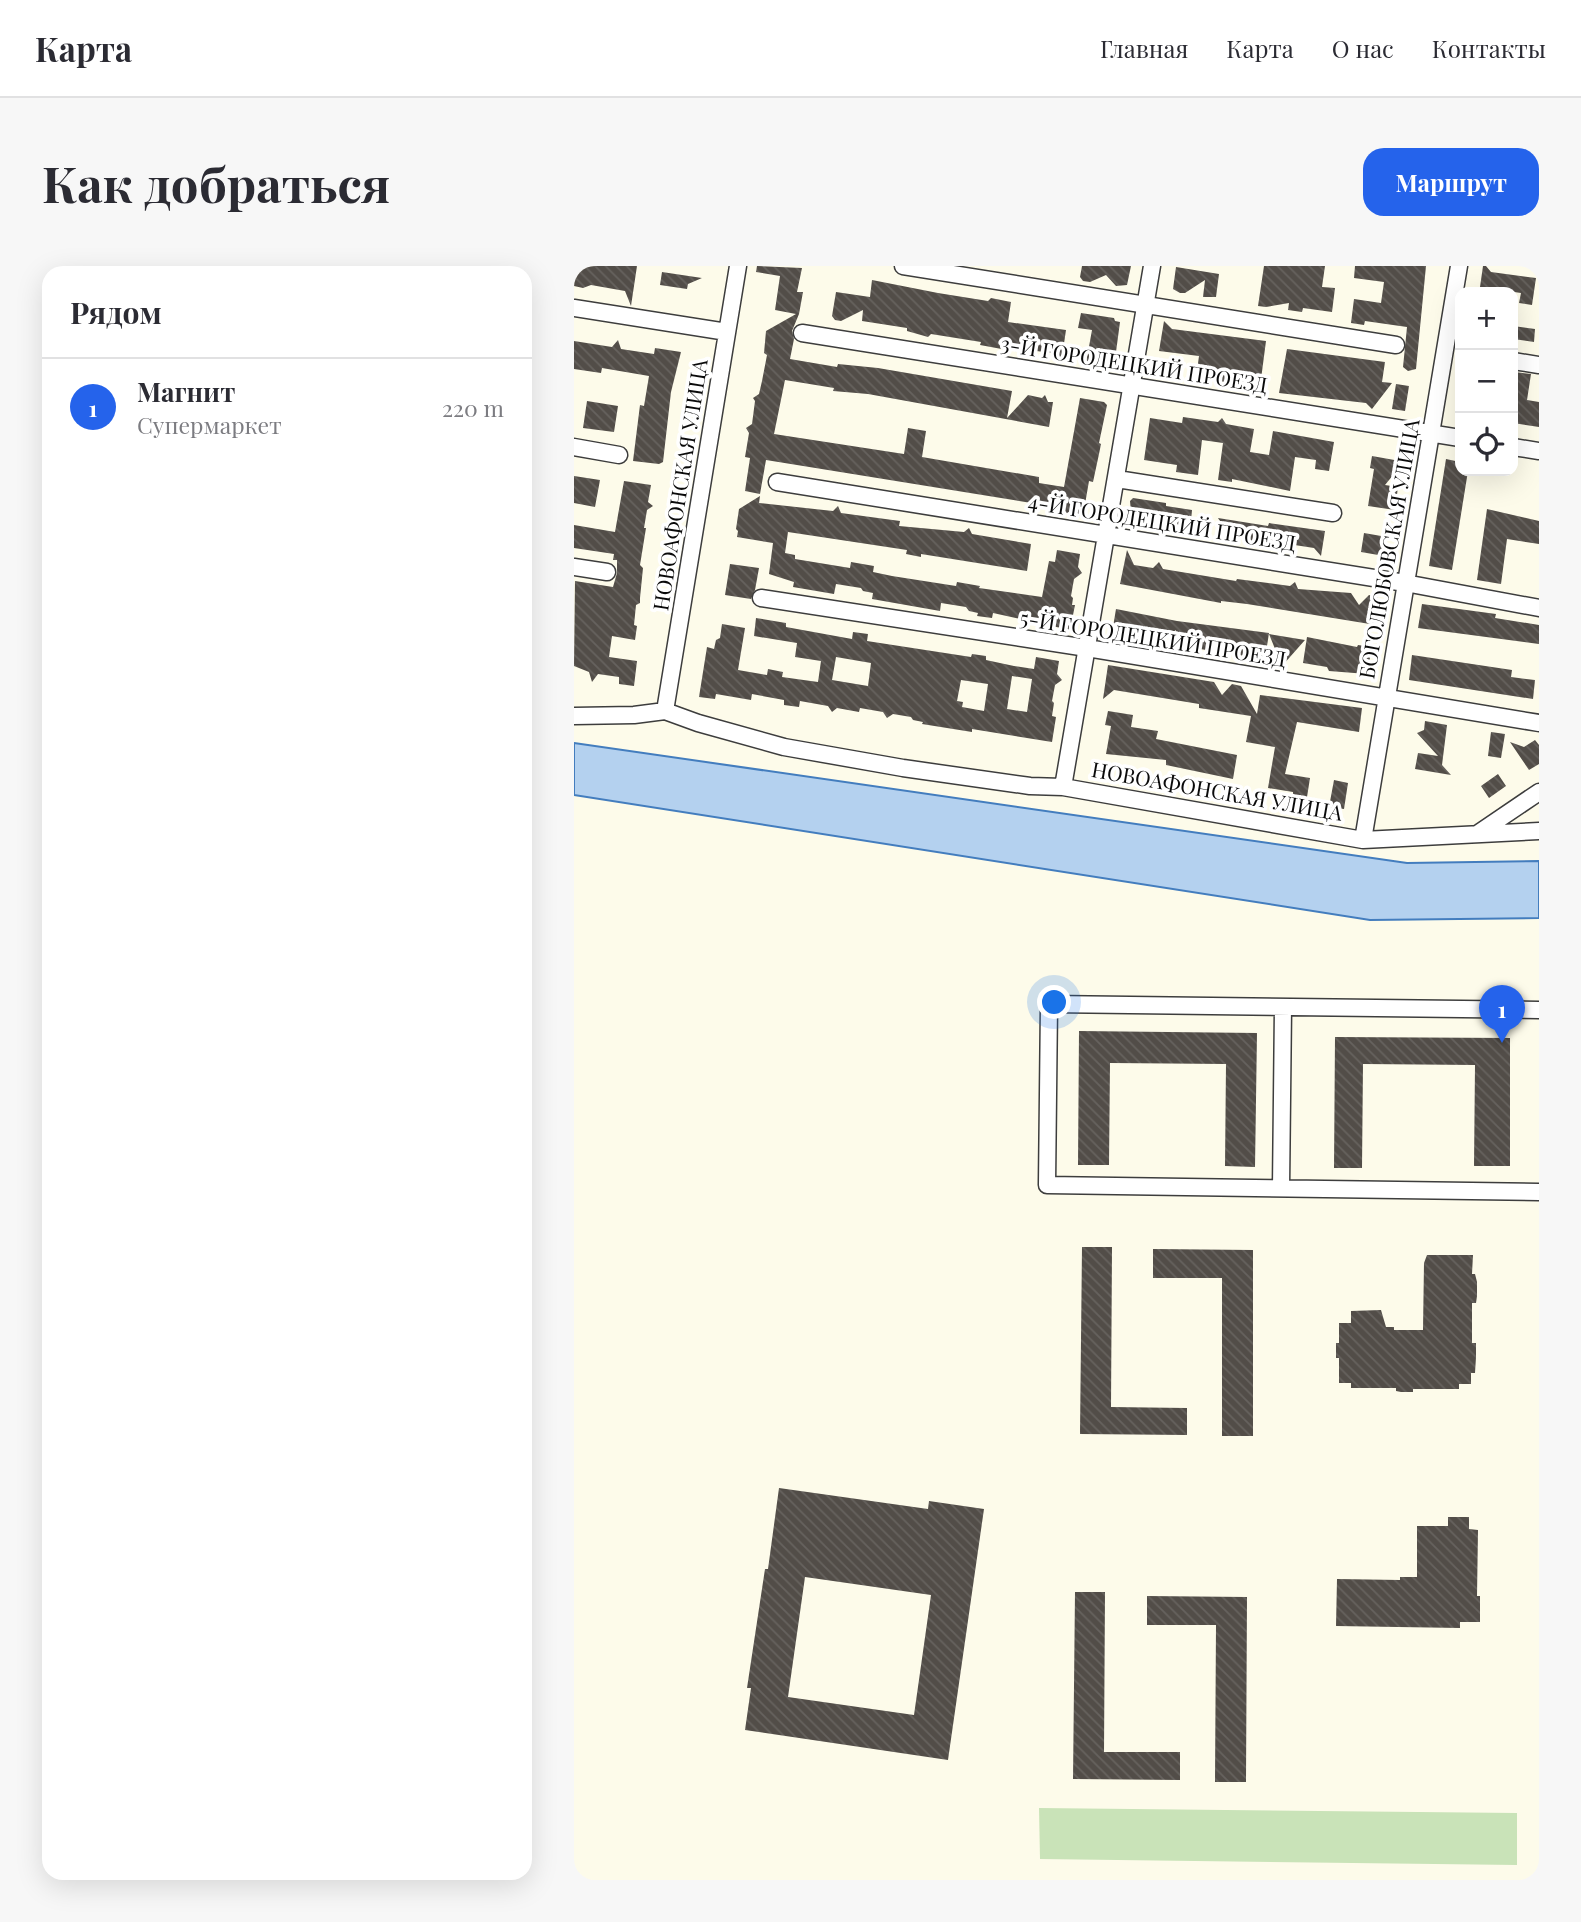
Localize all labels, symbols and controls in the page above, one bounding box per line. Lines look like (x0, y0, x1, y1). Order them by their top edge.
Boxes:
text: Карта (35, 26, 132, 70)
text: Главная (1100, 32, 1188, 64)
text: Карта (1226, 32, 1294, 64)
text: О нас (1332, 32, 1394, 64)
text: Контакты (1432, 32, 1546, 64)
button: Маршрут (1363, 148, 1539, 216)
text: Как добраться (42, 150, 390, 215)
map controls (1455, 287, 1518, 476)
button: + (1455, 287, 1518, 350)
text: Рядом (70, 292, 162, 332)
street label: 3-Й ГОРОДЕЦКИЙ ПРОЕЗД (999, 328, 1270, 398)
button: − (1455, 350, 1518, 413)
street label: НОВОАФОНСКАЯ УЛИЦА (645, 356, 713, 612)
text: Магнит (137, 374, 235, 409)
text: 1 (89, 392, 97, 423)
text: 220 m (442, 392, 504, 423)
text: Супермаркет (137, 409, 282, 440)
button: locate (1455, 413, 1518, 476)
street label: БОГОЛЮБОВСКАЯ УЛИЦА (1351, 416, 1425, 681)
street label: 4-Й ГОРОДЕЦКИЙ ПРОЕЗД (1026, 486, 1298, 556)
street label: 5-Й ГОРОДЕЦКИЙ ПРОЕЗД (1018, 602, 1288, 672)
street label: НОВОАФОНСКАЯ УЛИЦА (1090, 754, 1346, 826)
your location (1037, 985, 1071, 1019)
pin: 1 (1479, 985, 1525, 1043)

